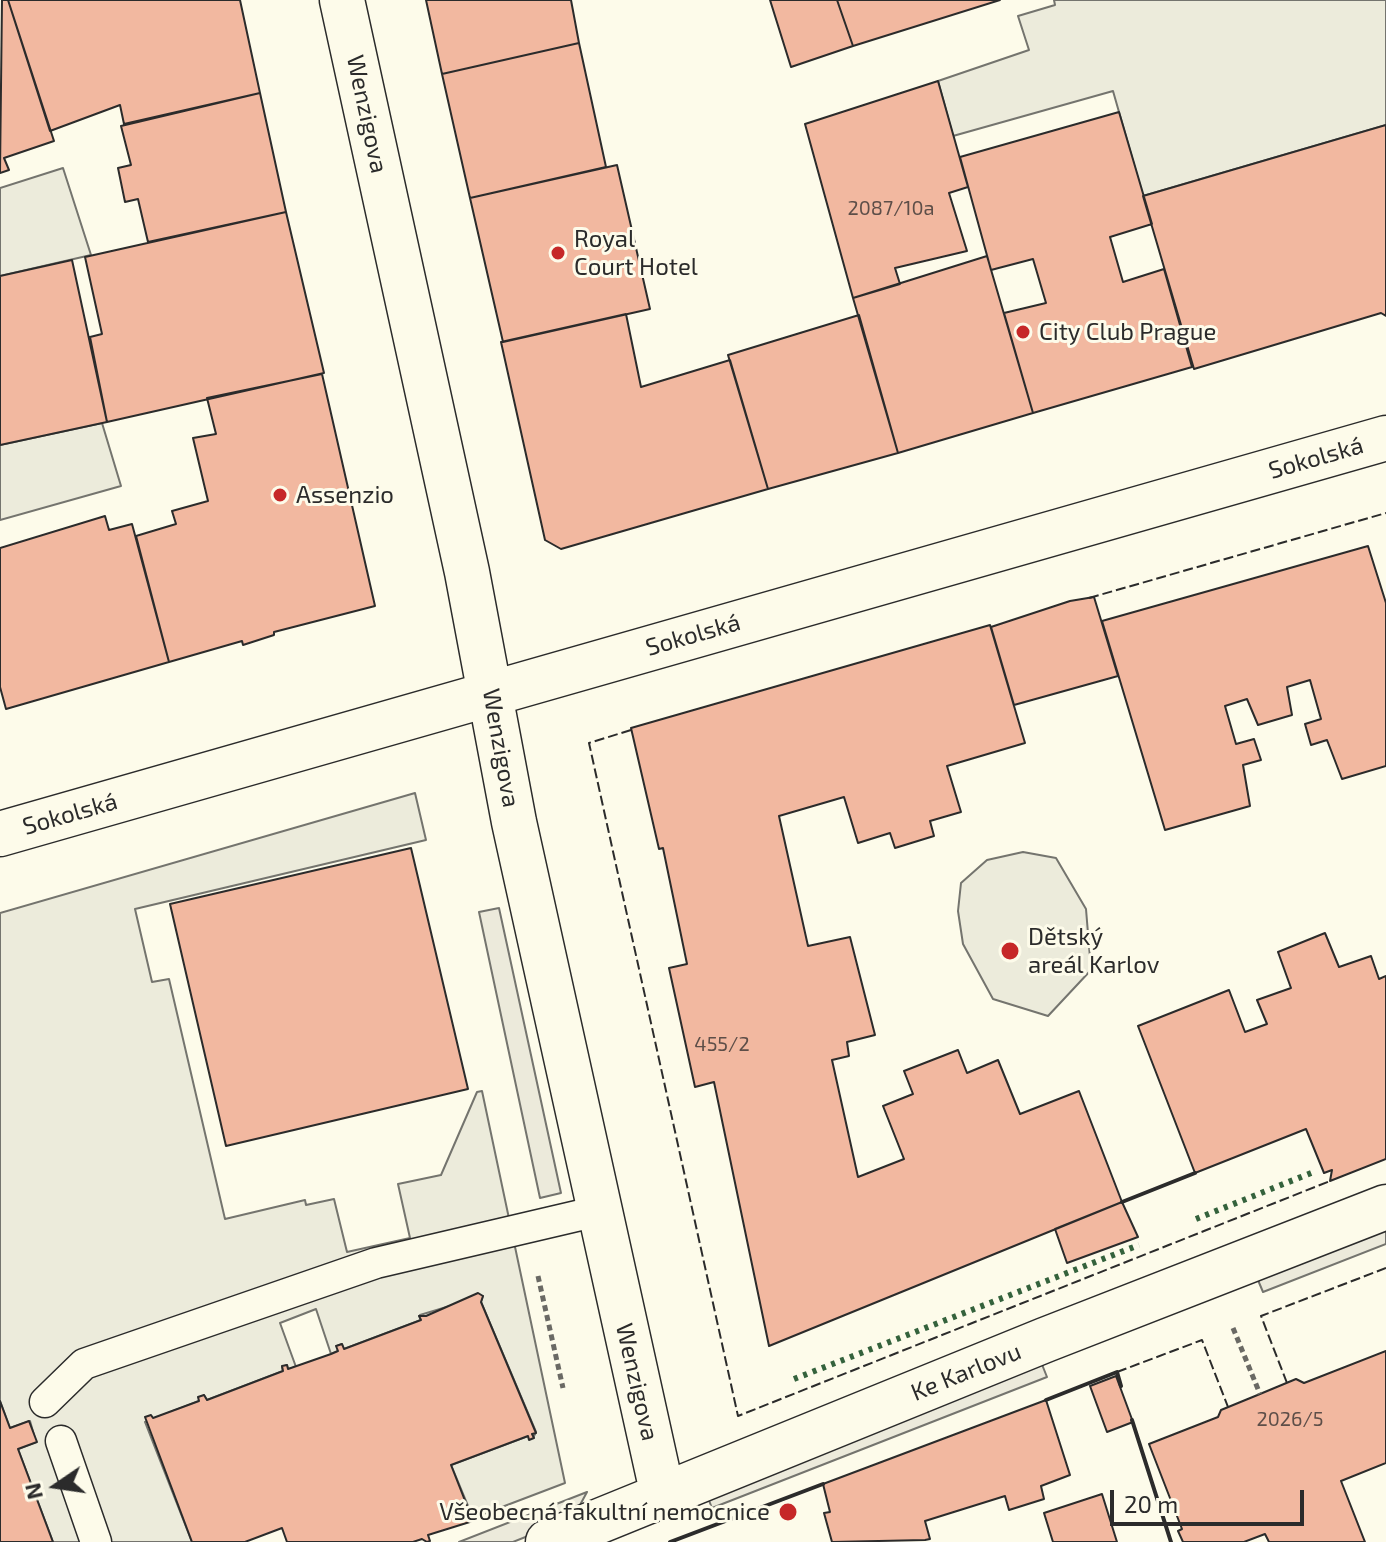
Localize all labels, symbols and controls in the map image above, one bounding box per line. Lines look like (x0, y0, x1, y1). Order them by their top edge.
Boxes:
street label: Wenzigova (340, 52, 394, 176)
house number: 2087/10a (847, 196, 935, 220)
place label: Royal Court Hotel (574, 225, 698, 281)
marker: Royal Court Hotel (549, 244, 567, 262)
place label: City Club Prague (1039, 318, 1216, 346)
marker: City Club Prague (1014, 323, 1032, 341)
street label: Sokolská (1265, 431, 1367, 485)
place label: Assenzio (296, 481, 394, 509)
marker: Assenzio (271, 486, 289, 504)
street label: Sokolská (642, 608, 744, 662)
street label: Wenzigova (476, 686, 526, 810)
street label: Sokolská (19, 787, 121, 841)
place label: Dětský areál Karlov (1028, 923, 1159, 979)
marker: Dětský areál Karlov (999, 940, 1021, 962)
house number: 455/2 (694, 1032, 750, 1056)
street label: Wenzigova (609, 1320, 665, 1444)
street label: Ke Karlovu (907, 1337, 1025, 1407)
house number: 2026/5 (1256, 1407, 1324, 1431)
north arrow (16, 1446, 96, 1526)
scale bar (1114, 1474, 1308, 1524)
text: N (18, 1481, 47, 1502)
text: 20 m (1124, 1489, 1178, 1518)
place label: Všeobecná fakultní nemocnice (439, 1498, 770, 1526)
marker: Všeobecná fakultní nemocnice (777, 1501, 799, 1523)

